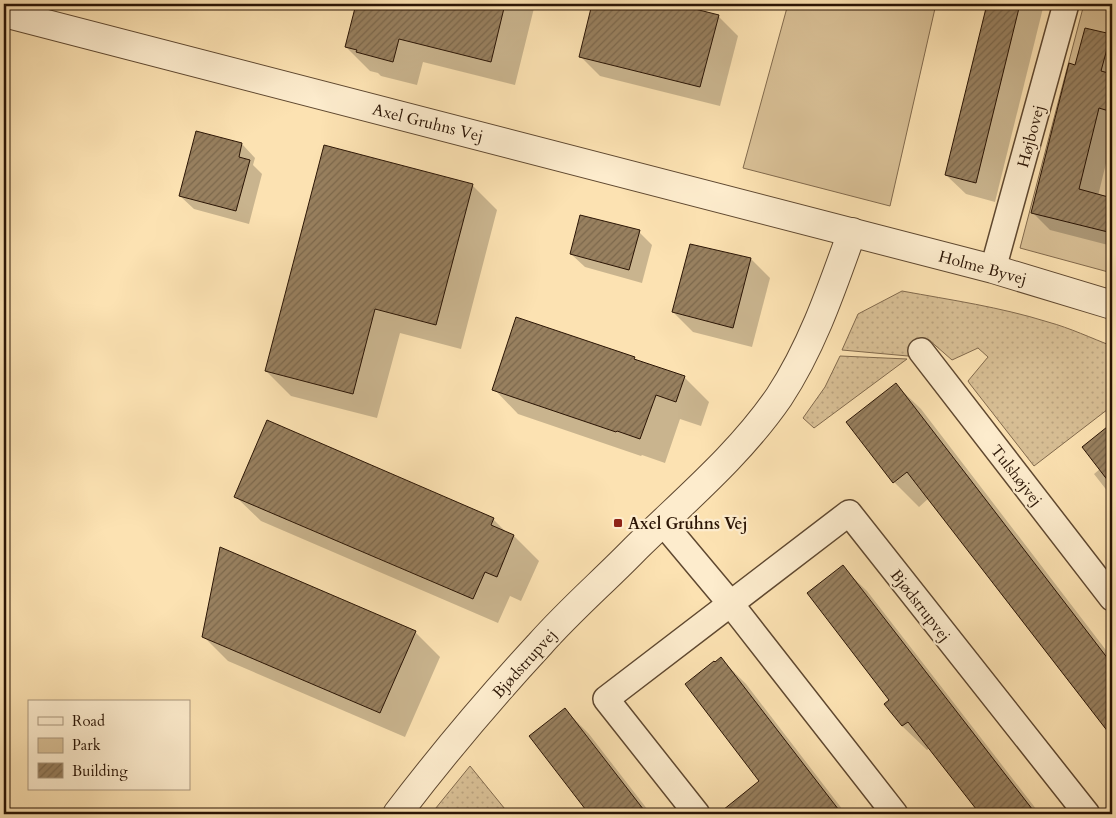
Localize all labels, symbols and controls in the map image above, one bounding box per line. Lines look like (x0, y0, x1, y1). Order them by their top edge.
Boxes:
street label: Axel Gruhns Vej (370, 99, 485, 147)
street label: Højbovej (1012, 102, 1050, 170)
street label: Holme Byvej (936, 246, 1029, 290)
street label: Tulshøjvej (985, 440, 1047, 511)
place label: Axel Gruhns Vej (628, 513, 748, 535)
marker: Axel Gruhns Vej (612, 517, 624, 529)
street label: Bjødstrupvej (885, 565, 955, 646)
street label: Bjødstrupvej (488, 624, 562, 703)
legend (28, 700, 190, 790)
text: Road (72, 711, 105, 731)
text: Park (72, 735, 101, 755)
text: Building (72, 761, 128, 781)

